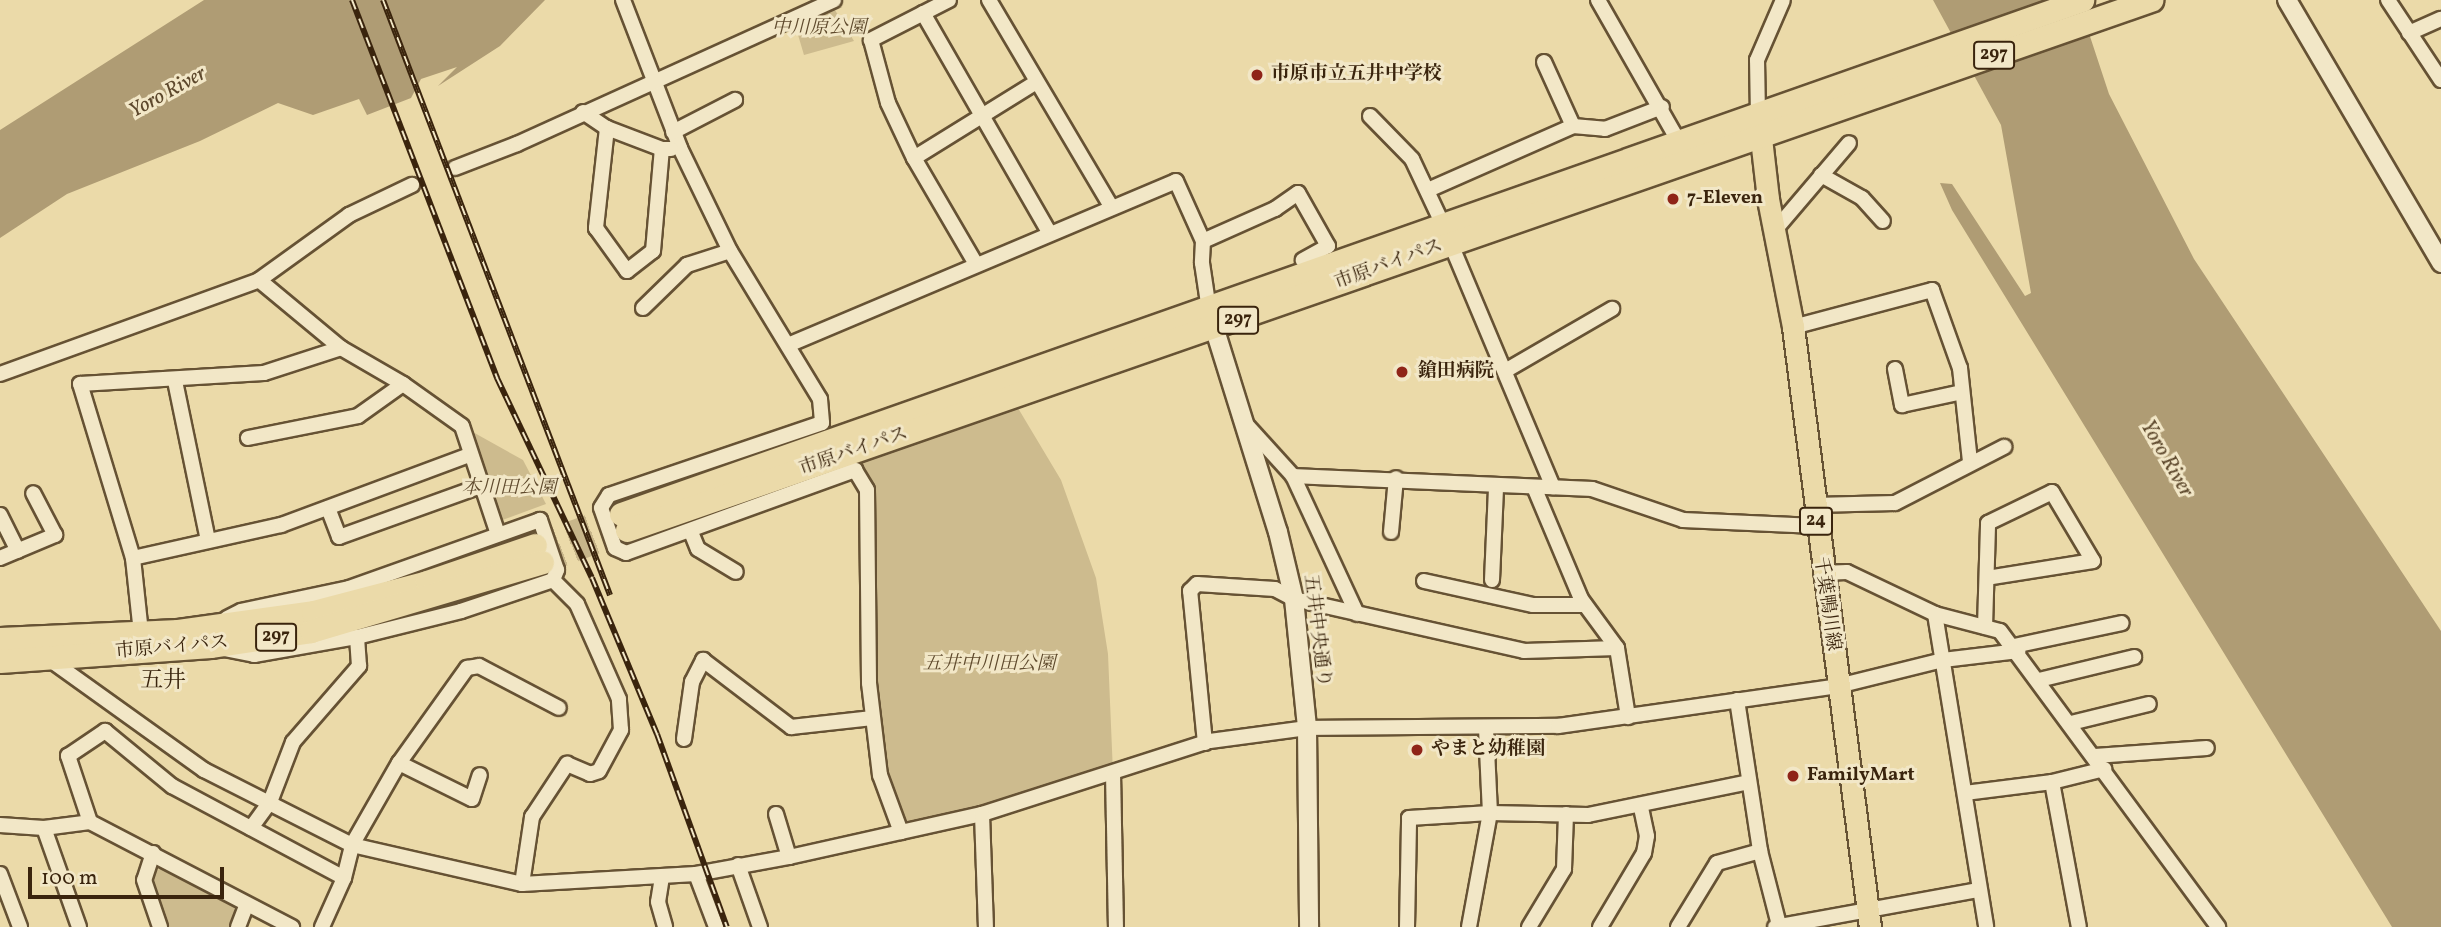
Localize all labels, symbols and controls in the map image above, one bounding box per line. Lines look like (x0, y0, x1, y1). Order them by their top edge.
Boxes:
park label: 中川原公園 (772, 18, 866, 40)
road number: 297 (1973, 40, 2015, 70)
water label: Yoro River (125, 61, 211, 125)
place label: 市原市立五井中学校 (1271, 64, 1442, 86)
marker: 市原市立五井中学校 (1249, 67, 1265, 83)
place label: 7-Eleven (1687, 188, 1763, 210)
marker: 7-Eleven (1665, 191, 1681, 207)
street label: 市原バイパス (1332, 235, 1446, 295)
road number: 297 (1217, 306, 1259, 334)
place label: 鎗田病院 (1418, 361, 1494, 383)
marker: 鎗田病院 (1392, 362, 1412, 382)
water label: Yoro River (2134, 416, 2198, 502)
street label: 市原バイパス (796, 423, 912, 481)
park label: 本川田公園 (462, 478, 556, 500)
road number: 24 (1798, 506, 1834, 536)
street label: 千葉鴨川線 (1808, 555, 1844, 653)
street label: 五井中央通り (1298, 573, 1334, 689)
road number: 297 (255, 622, 297, 652)
street label: 市原バイパス (114, 632, 230, 664)
park label: 五井中川田公園 (923, 654, 1055, 676)
district label: 五井 (140, 667, 186, 695)
place label: やまと幼稚園 (1431, 739, 1545, 761)
marker: やまと幼稚園 (1409, 742, 1425, 758)
place label: FamilyMart (1807, 765, 1915, 787)
marker: FamilyMart (1785, 768, 1801, 784)
scale bar (32, 853, 228, 897)
text: 100 m (41, 864, 98, 893)

